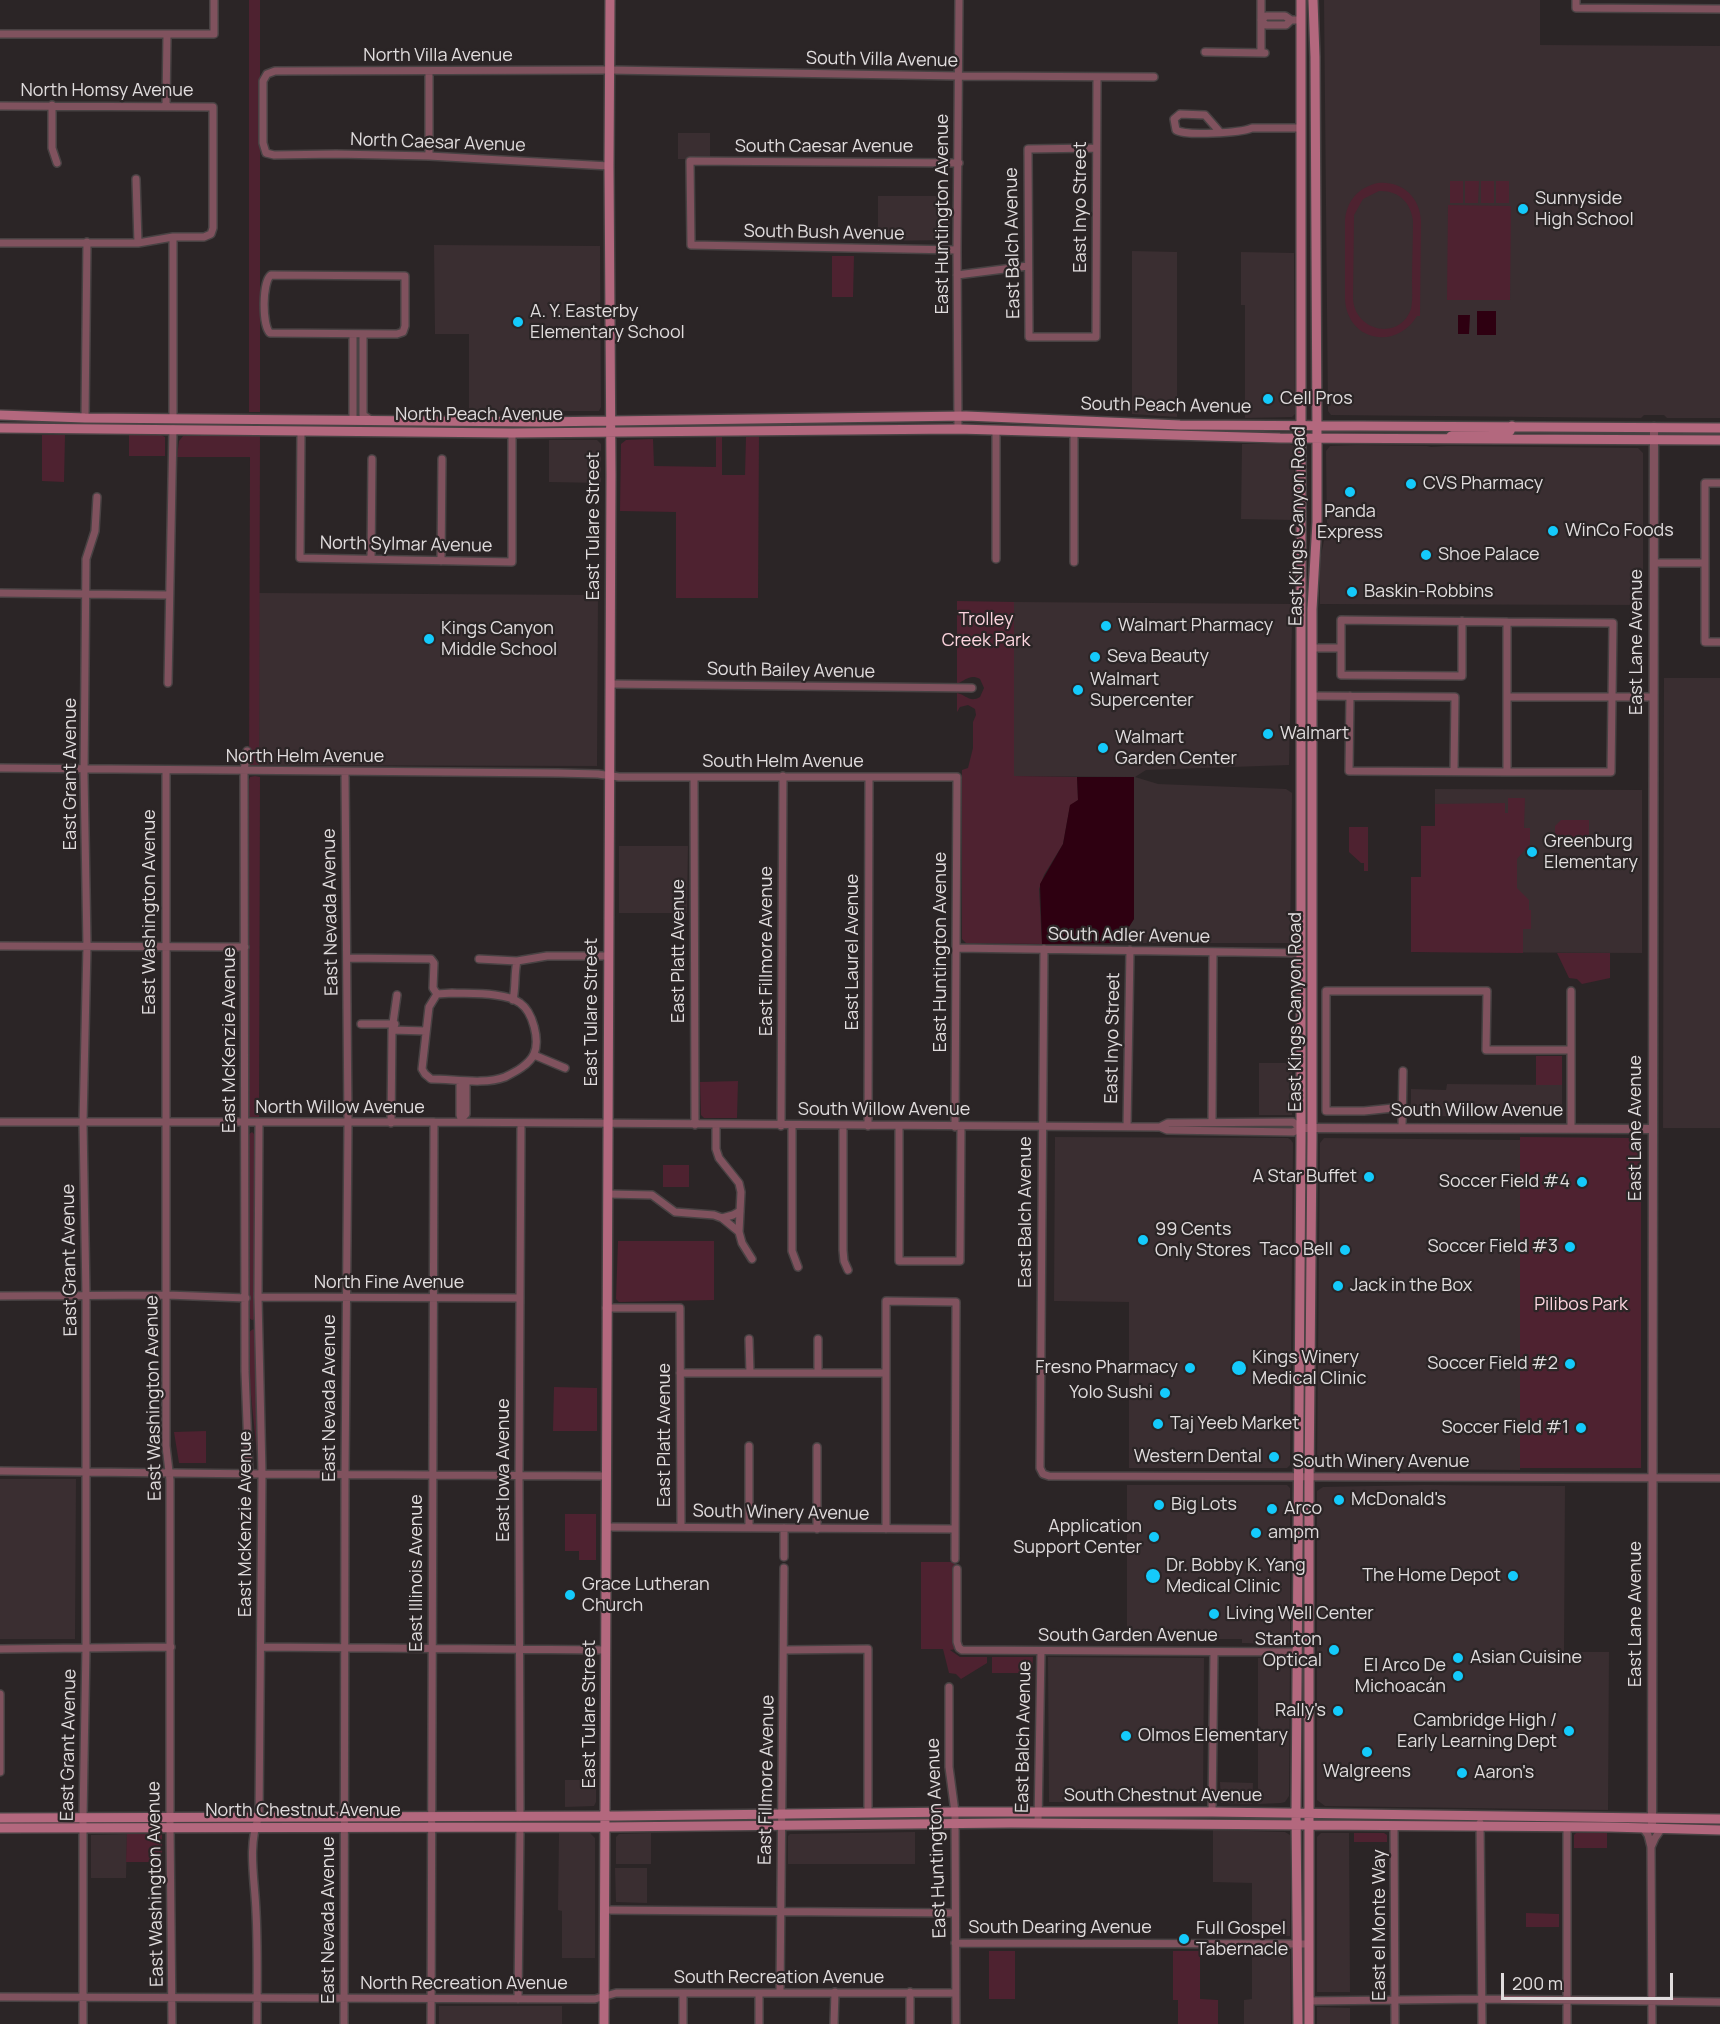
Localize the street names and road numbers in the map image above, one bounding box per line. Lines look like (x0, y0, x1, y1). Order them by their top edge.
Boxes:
street label: North Villa Avenue (363, 45, 513, 67)
street label: South Villa Avenue (806, 48, 958, 72)
street label: North Homsy Avenue (21, 80, 193, 102)
street label: East Huntington Avenue (932, 114, 954, 314)
street label: North Caesar Avenue (350, 129, 526, 157)
street label: South Caesar Avenue (735, 136, 913, 158)
street label: East Inyo Street (1070, 141, 1092, 273)
street label: East Balch Avenue (1001, 167, 1025, 319)
street label: South Bush Avenue (743, 221, 905, 245)
street label: South Peach Avenue (1080, 394, 1252, 418)
street label: North Peach Avenue (395, 404, 563, 426)
street label: East Kings Canyon Road (1285, 426, 1311, 626)
street label: East Tulare Street (583, 452, 605, 600)
street label: North Sylmar Avenue (320, 533, 492, 557)
street label: East Lane Avenue (1626, 569, 1648, 715)
street label: South Bailey Avenue (707, 659, 875, 683)
street label: East Grant Avenue (60, 698, 82, 850)
street label: North Helm Avenue (226, 746, 384, 768)
street label: South Helm Avenue (702, 751, 864, 773)
street label: East Washington Avenue (139, 809, 161, 1015)
street label: East Nevada Avenue (319, 828, 343, 996)
street label: East Huntington Avenue (930, 852, 952, 1052)
street label: East Fillmore Avenue (756, 866, 778, 1036)
street label: East Laurel Avenue (842, 874, 864, 1030)
street label: East Platt Avenue (668, 879, 690, 1023)
street label: East Kings Canyon Road (1285, 912, 1307, 1112)
street label: South Adler Avenue (1048, 924, 1210, 948)
street label: East Tulare Street (581, 938, 603, 1086)
street label: East McKenzie Avenue (219, 947, 241, 1133)
street label: East Inyo Street (1101, 972, 1125, 1104)
street label: East Lane Avenue (1625, 1055, 1647, 1201)
street label: North Willow Avenue (255, 1097, 425, 1119)
street label: South Willow Avenue (798, 1099, 970, 1121)
street label: South Willow Avenue (1391, 1100, 1563, 1122)
street label: East Balch Avenue (1015, 1136, 1037, 1288)
street label: East Grant Avenue (58, 1184, 82, 1336)
street label: North Fine Avenue (314, 1272, 464, 1294)
street label: East Washington Avenue (141, 1295, 167, 1501)
street label: East Nevada Avenue (319, 1314, 341, 1482)
street label: East Platt Avenue (654, 1363, 676, 1507)
street label: East Iowa Avenue (493, 1398, 515, 1542)
street label: East McKenzie Avenue (235, 1431, 257, 1617)
street label: South Winery Avenue (1293, 1451, 1469, 1473)
street label: East Illinois Avenue (406, 1494, 428, 1652)
street label: South Winery Avenue (692, 1501, 870, 1525)
street label: East Lane Avenue (1625, 1541, 1647, 1687)
street label: South Garden Avenue (1038, 1625, 1218, 1647)
street label: East Tulare Street (579, 1640, 601, 1788)
street label: East Balch Avenue (1012, 1661, 1036, 1813)
street label: East Grant Avenue (57, 1669, 81, 1821)
street label: East Fillmore Avenue (755, 1695, 779, 1865)
street label: East Huntington Avenue (923, 1737, 951, 1939)
street label: East Washington Avenue (143, 1781, 169, 1987)
street label: South Chestnut Avenue (1064, 1785, 1262, 1807)
street label: North Chestnut Avenue (205, 1800, 401, 1822)
street label: East Nevada Avenue (318, 1836, 340, 2004)
street label: East el Monte Way (1369, 1849, 1391, 2001)
street label: South Dearing Avenue (968, 1917, 1152, 1939)
street label: South Recreation Avenue (674, 1967, 884, 1989)
street label: North Recreation Avenue (360, 1973, 568, 1995)

